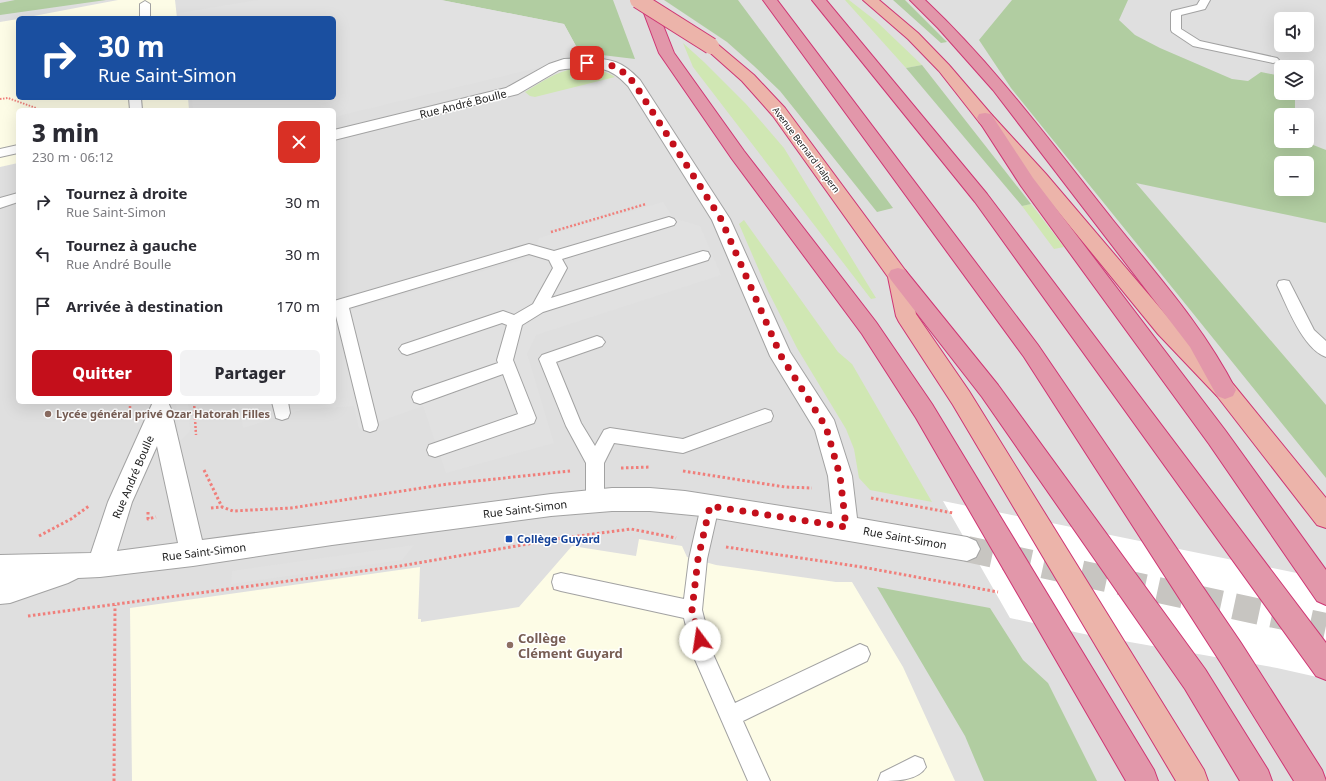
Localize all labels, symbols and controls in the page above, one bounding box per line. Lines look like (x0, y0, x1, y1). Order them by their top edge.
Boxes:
map controls (1274, 12, 1314, 196)
button: sound (1274, 12, 1314, 52)
text: 30 m (98, 27, 165, 65)
icon: right (32, 32, 84, 84)
pin (570, 46, 604, 80)
icon: arrive (576, 52, 598, 74)
button: layers (1274, 60, 1314, 100)
text: Rue Saint-Simon (98, 63, 237, 87)
street label: Rue André Boulle (418, 85, 508, 122)
street label: Avenue Bernard Halpern (770, 104, 843, 195)
button: + (1274, 108, 1314, 148)
text: 3 min (32, 116, 99, 149)
button: close (278, 121, 320, 163)
text: 230 m · 06:12 (32, 148, 113, 166)
button: − (1274, 156, 1314, 196)
text: Tournez à droite (66, 183, 187, 203)
icon: right (32, 191, 54, 213)
text: 30 m (285, 192, 320, 212)
text: Rue Saint-Simon (66, 203, 166, 221)
text: Tournez à gauche (66, 235, 197, 255)
icon: left (32, 243, 54, 265)
text: 30 m (285, 244, 320, 264)
text: Rue André Boulle (66, 255, 171, 273)
icon: arrive (32, 295, 54, 317)
text: Arrivée à destination (66, 296, 223, 316)
text: 170 m (276, 296, 320, 316)
button: Quitter (32, 350, 172, 396)
button: Partager (180, 350, 320, 396)
place label: Lycée général privé Ozar Hatorah Filles (56, 406, 271, 421)
marker: Lycée général privé Ozar Hatorah Filles (43, 409, 53, 419)
street label: Rue André Boulle (108, 433, 157, 521)
street label: Rue Saint-Simon (482, 496, 568, 521)
street label: Rue Saint-Simon (862, 523, 948, 552)
place label: Collège Guyard (517, 531, 600, 546)
marker: Collège Guyard (504, 534, 514, 544)
street label: Rue Saint-Simon (161, 539, 247, 564)
position arrow (679, 619, 721, 661)
place label: Collège Clément Guyard (518, 629, 623, 662)
marker: Collège Clément Guyard (505, 640, 515, 650)

